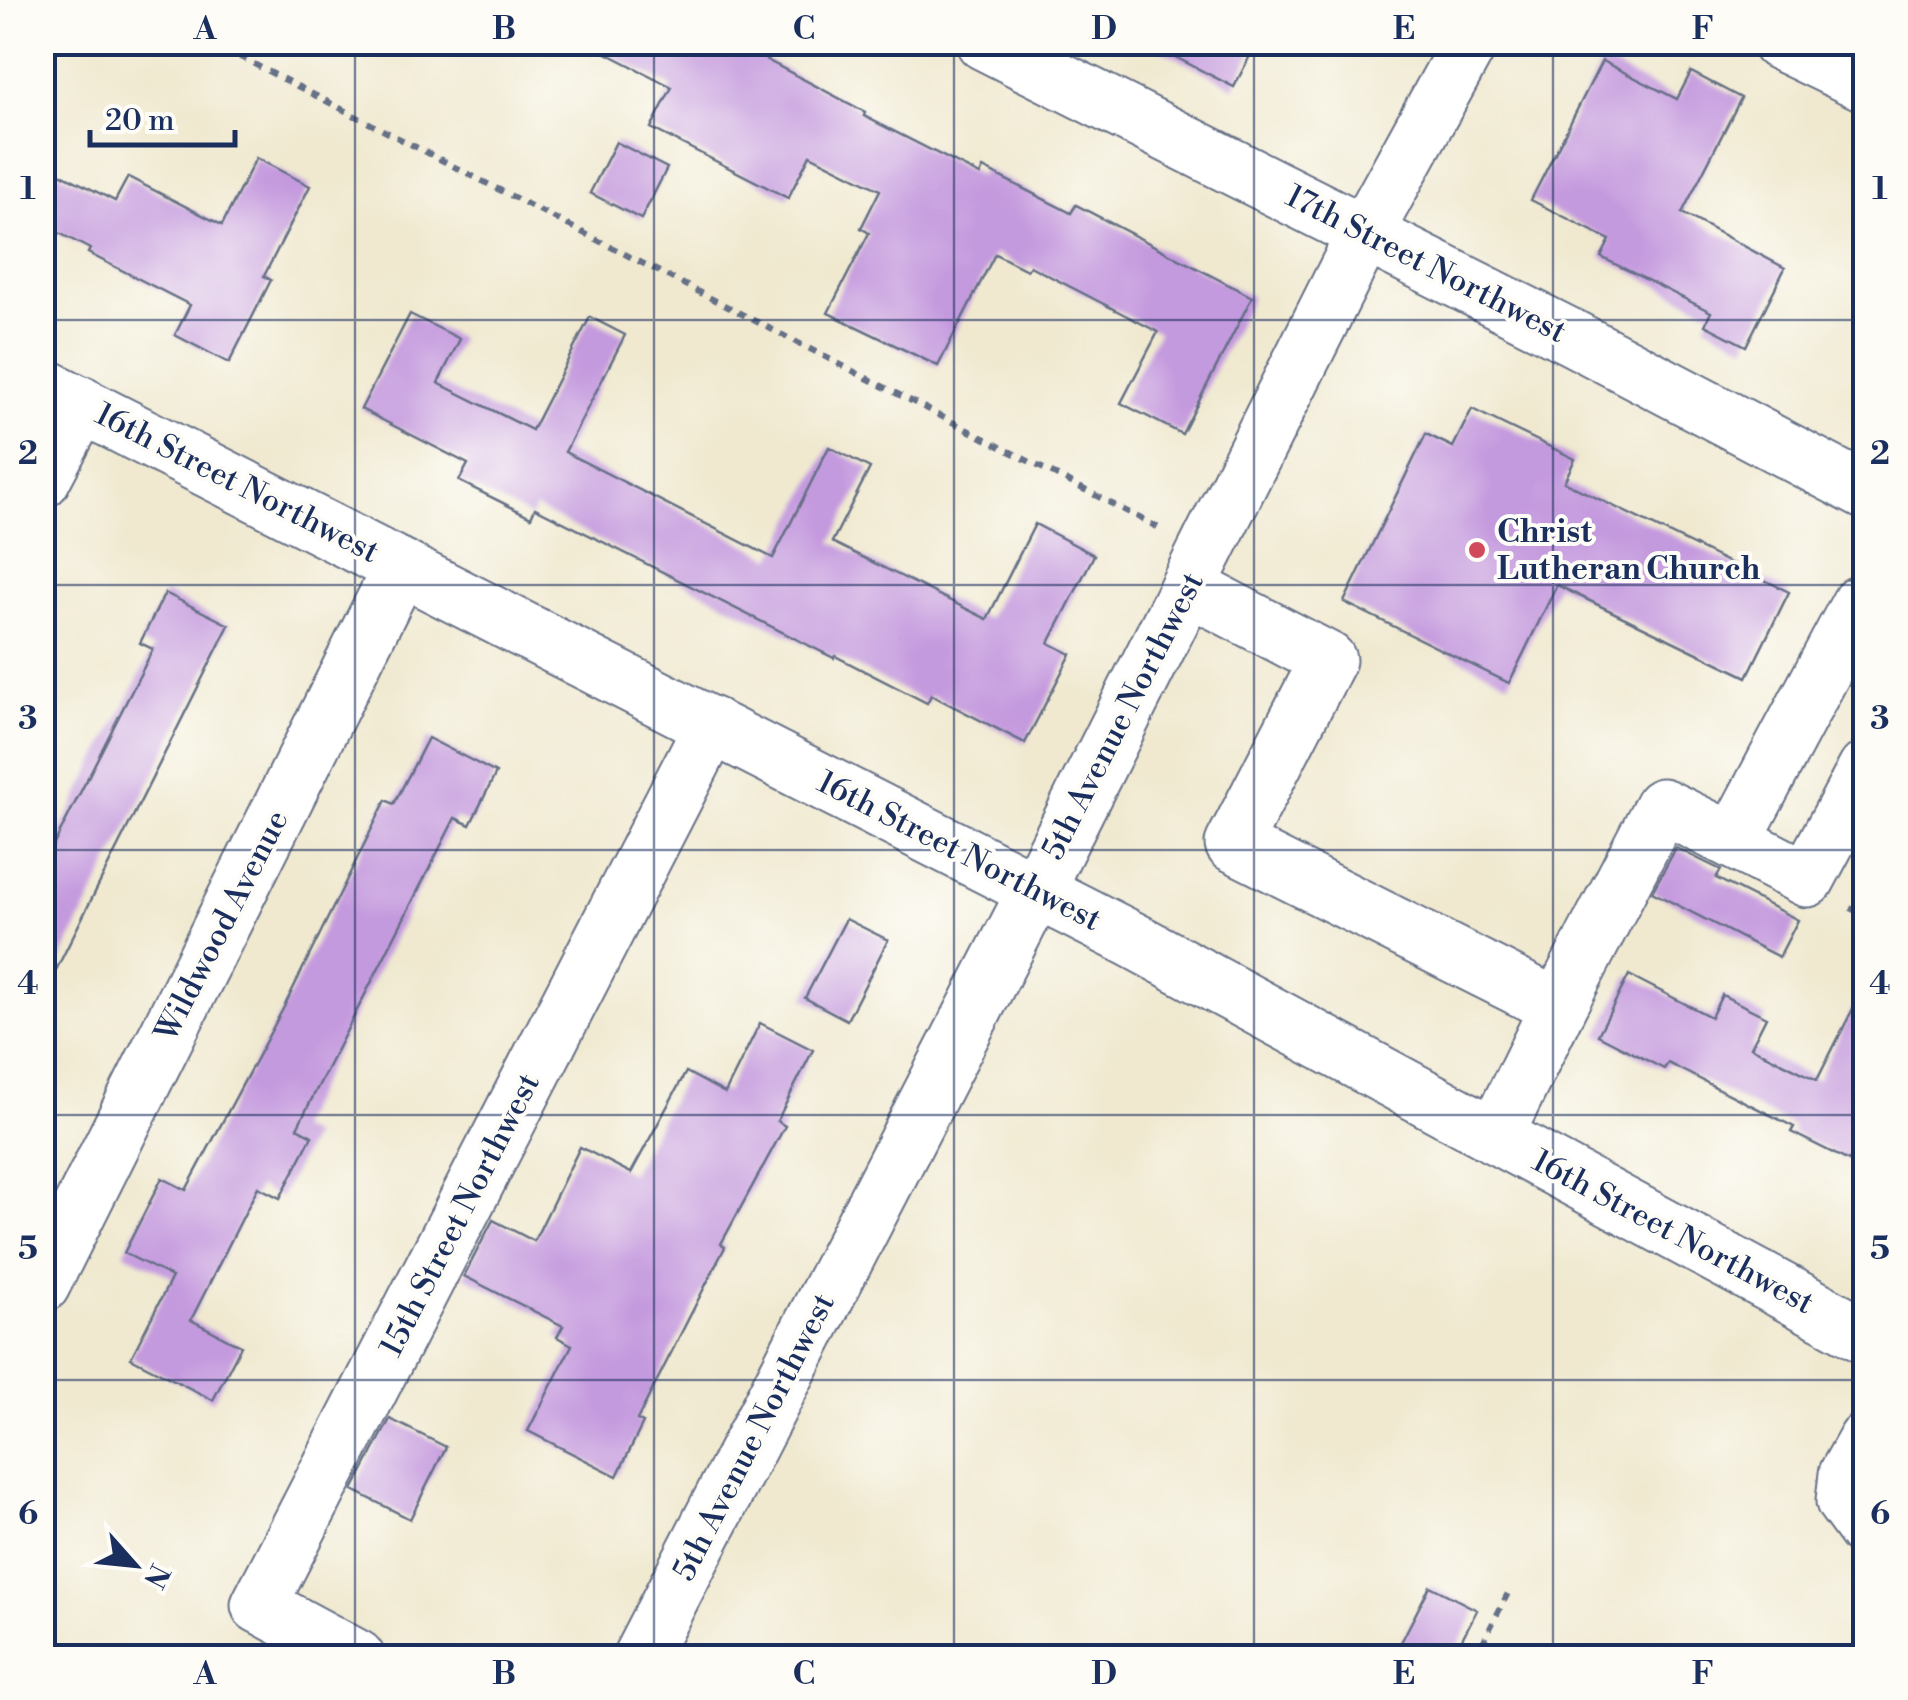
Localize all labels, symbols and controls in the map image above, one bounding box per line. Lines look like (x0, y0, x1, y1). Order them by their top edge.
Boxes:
text: A (193, 9, 218, 49)
text: B (492, 9, 516, 49)
text: C (793, 9, 815, 49)
text: D (1091, 9, 1117, 49)
text: E (1393, 9, 1415, 49)
text: F (1692, 9, 1714, 49)
scale bar (90, 85, 235, 147)
text: 20 m (105, 102, 174, 140)
text: 1 (20, 169, 36, 209)
text: 1 (1872, 169, 1888, 209)
street label: 17th Street Northwest (1279, 176, 1573, 352)
street label: 16th Street Northwest (88, 394, 386, 572)
text: 2 (18, 434, 38, 474)
text: 2 (1870, 434, 1890, 474)
place label: Christ Lutheran Church (1497, 512, 1761, 589)
marker: Christ Lutheran Church (1466, 539, 1488, 561)
street label: 5th Avenue Northwest (1033, 565, 1213, 867)
text: 3 (18, 699, 38, 739)
text: 3 (1870, 699, 1890, 739)
street label: 16th Street Northwest (810, 762, 1108, 940)
street label: Wildwood Avenue (146, 804, 298, 1049)
text: 4 (17, 964, 39, 1004)
text: 4 (1869, 964, 1891, 1004)
street label: 15th Street Northwest (371, 1067, 549, 1363)
street label: 16th Street Northwest (1525, 1141, 1821, 1323)
text: 5 (18, 1229, 38, 1269)
text: 5 (1870, 1229, 1890, 1269)
street label: 5th Avenue Northwest (664, 1286, 844, 1588)
text: 6 (18, 1494, 38, 1534)
text: 6 (1870, 1494, 1890, 1534)
north arrow (85, 1515, 185, 1615)
text: N (135, 1558, 177, 1593)
text: A (193, 1654, 218, 1694)
text: B (492, 1654, 516, 1694)
text: C (793, 1654, 815, 1694)
text: D (1091, 1654, 1117, 1694)
text: E (1393, 1654, 1415, 1694)
text: F (1692, 1654, 1714, 1694)

